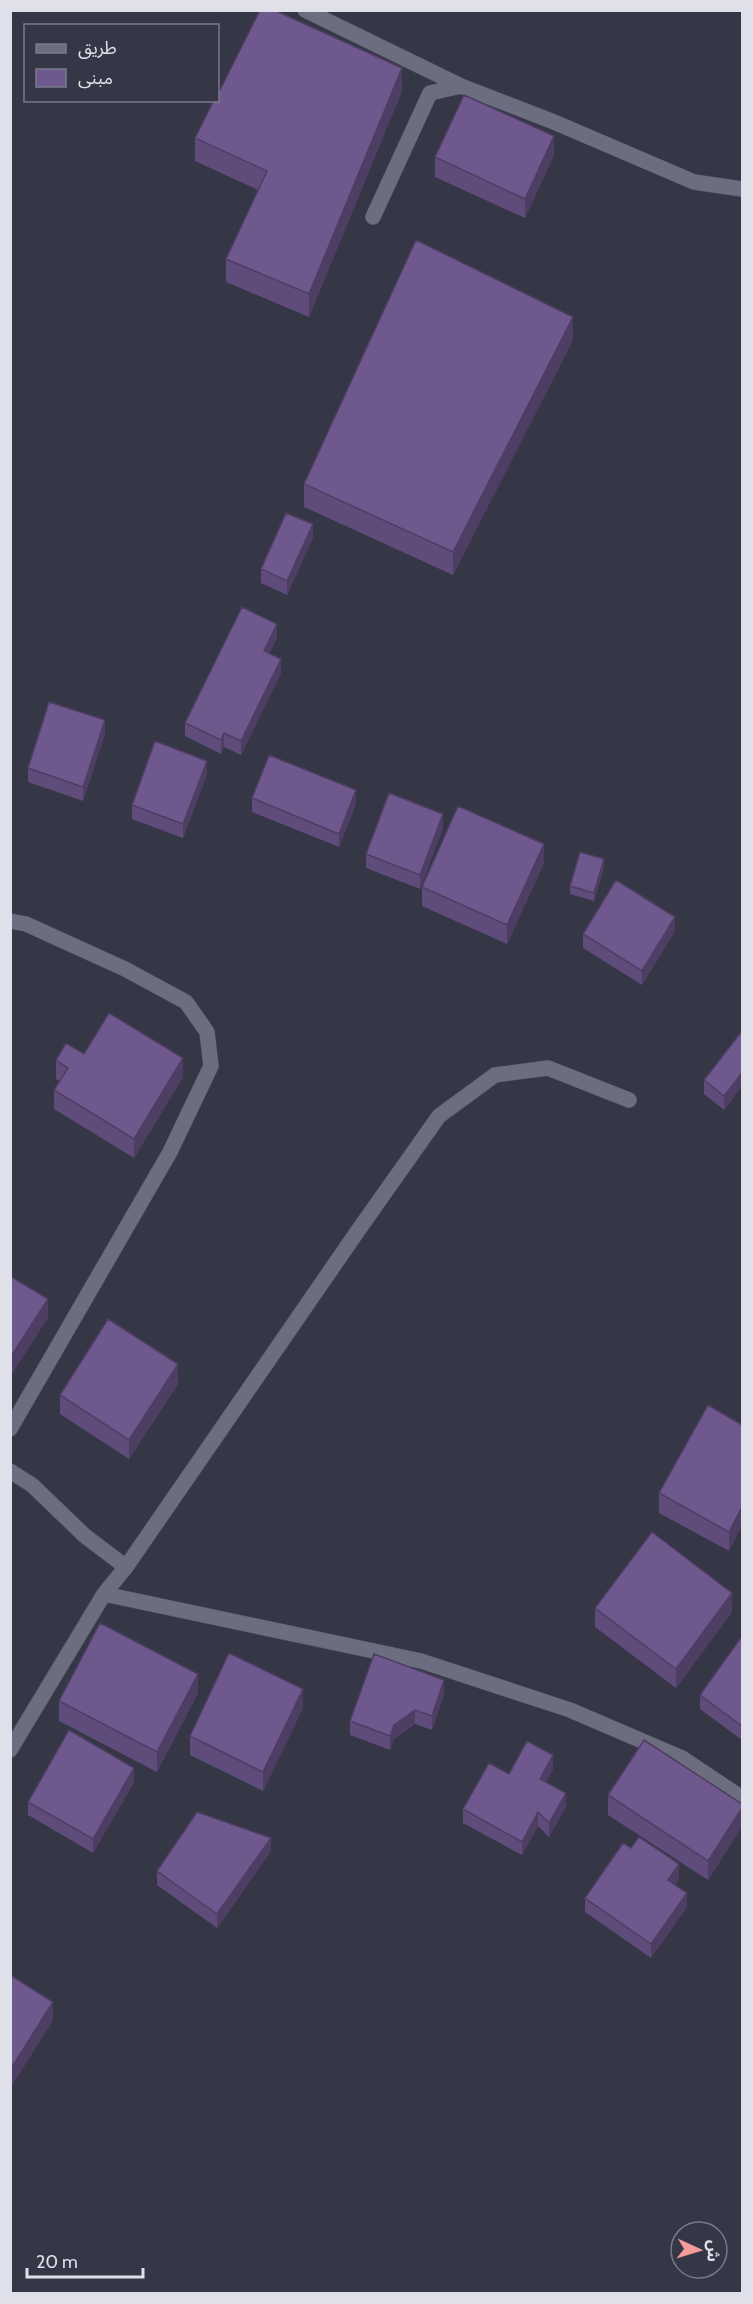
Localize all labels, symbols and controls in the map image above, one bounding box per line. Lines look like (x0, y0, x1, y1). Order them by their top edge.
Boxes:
legend (24, 24, 219, 102)
text: طريق (78, 37, 117, 59)
text: مبنى (78, 67, 113, 89)
north arrow (669, 2220, 729, 2280)
text: ش (703, 2239, 724, 2263)
scale bar (27, 2241, 142, 2279)
text: 20 m (36, 2251, 78, 2273)

